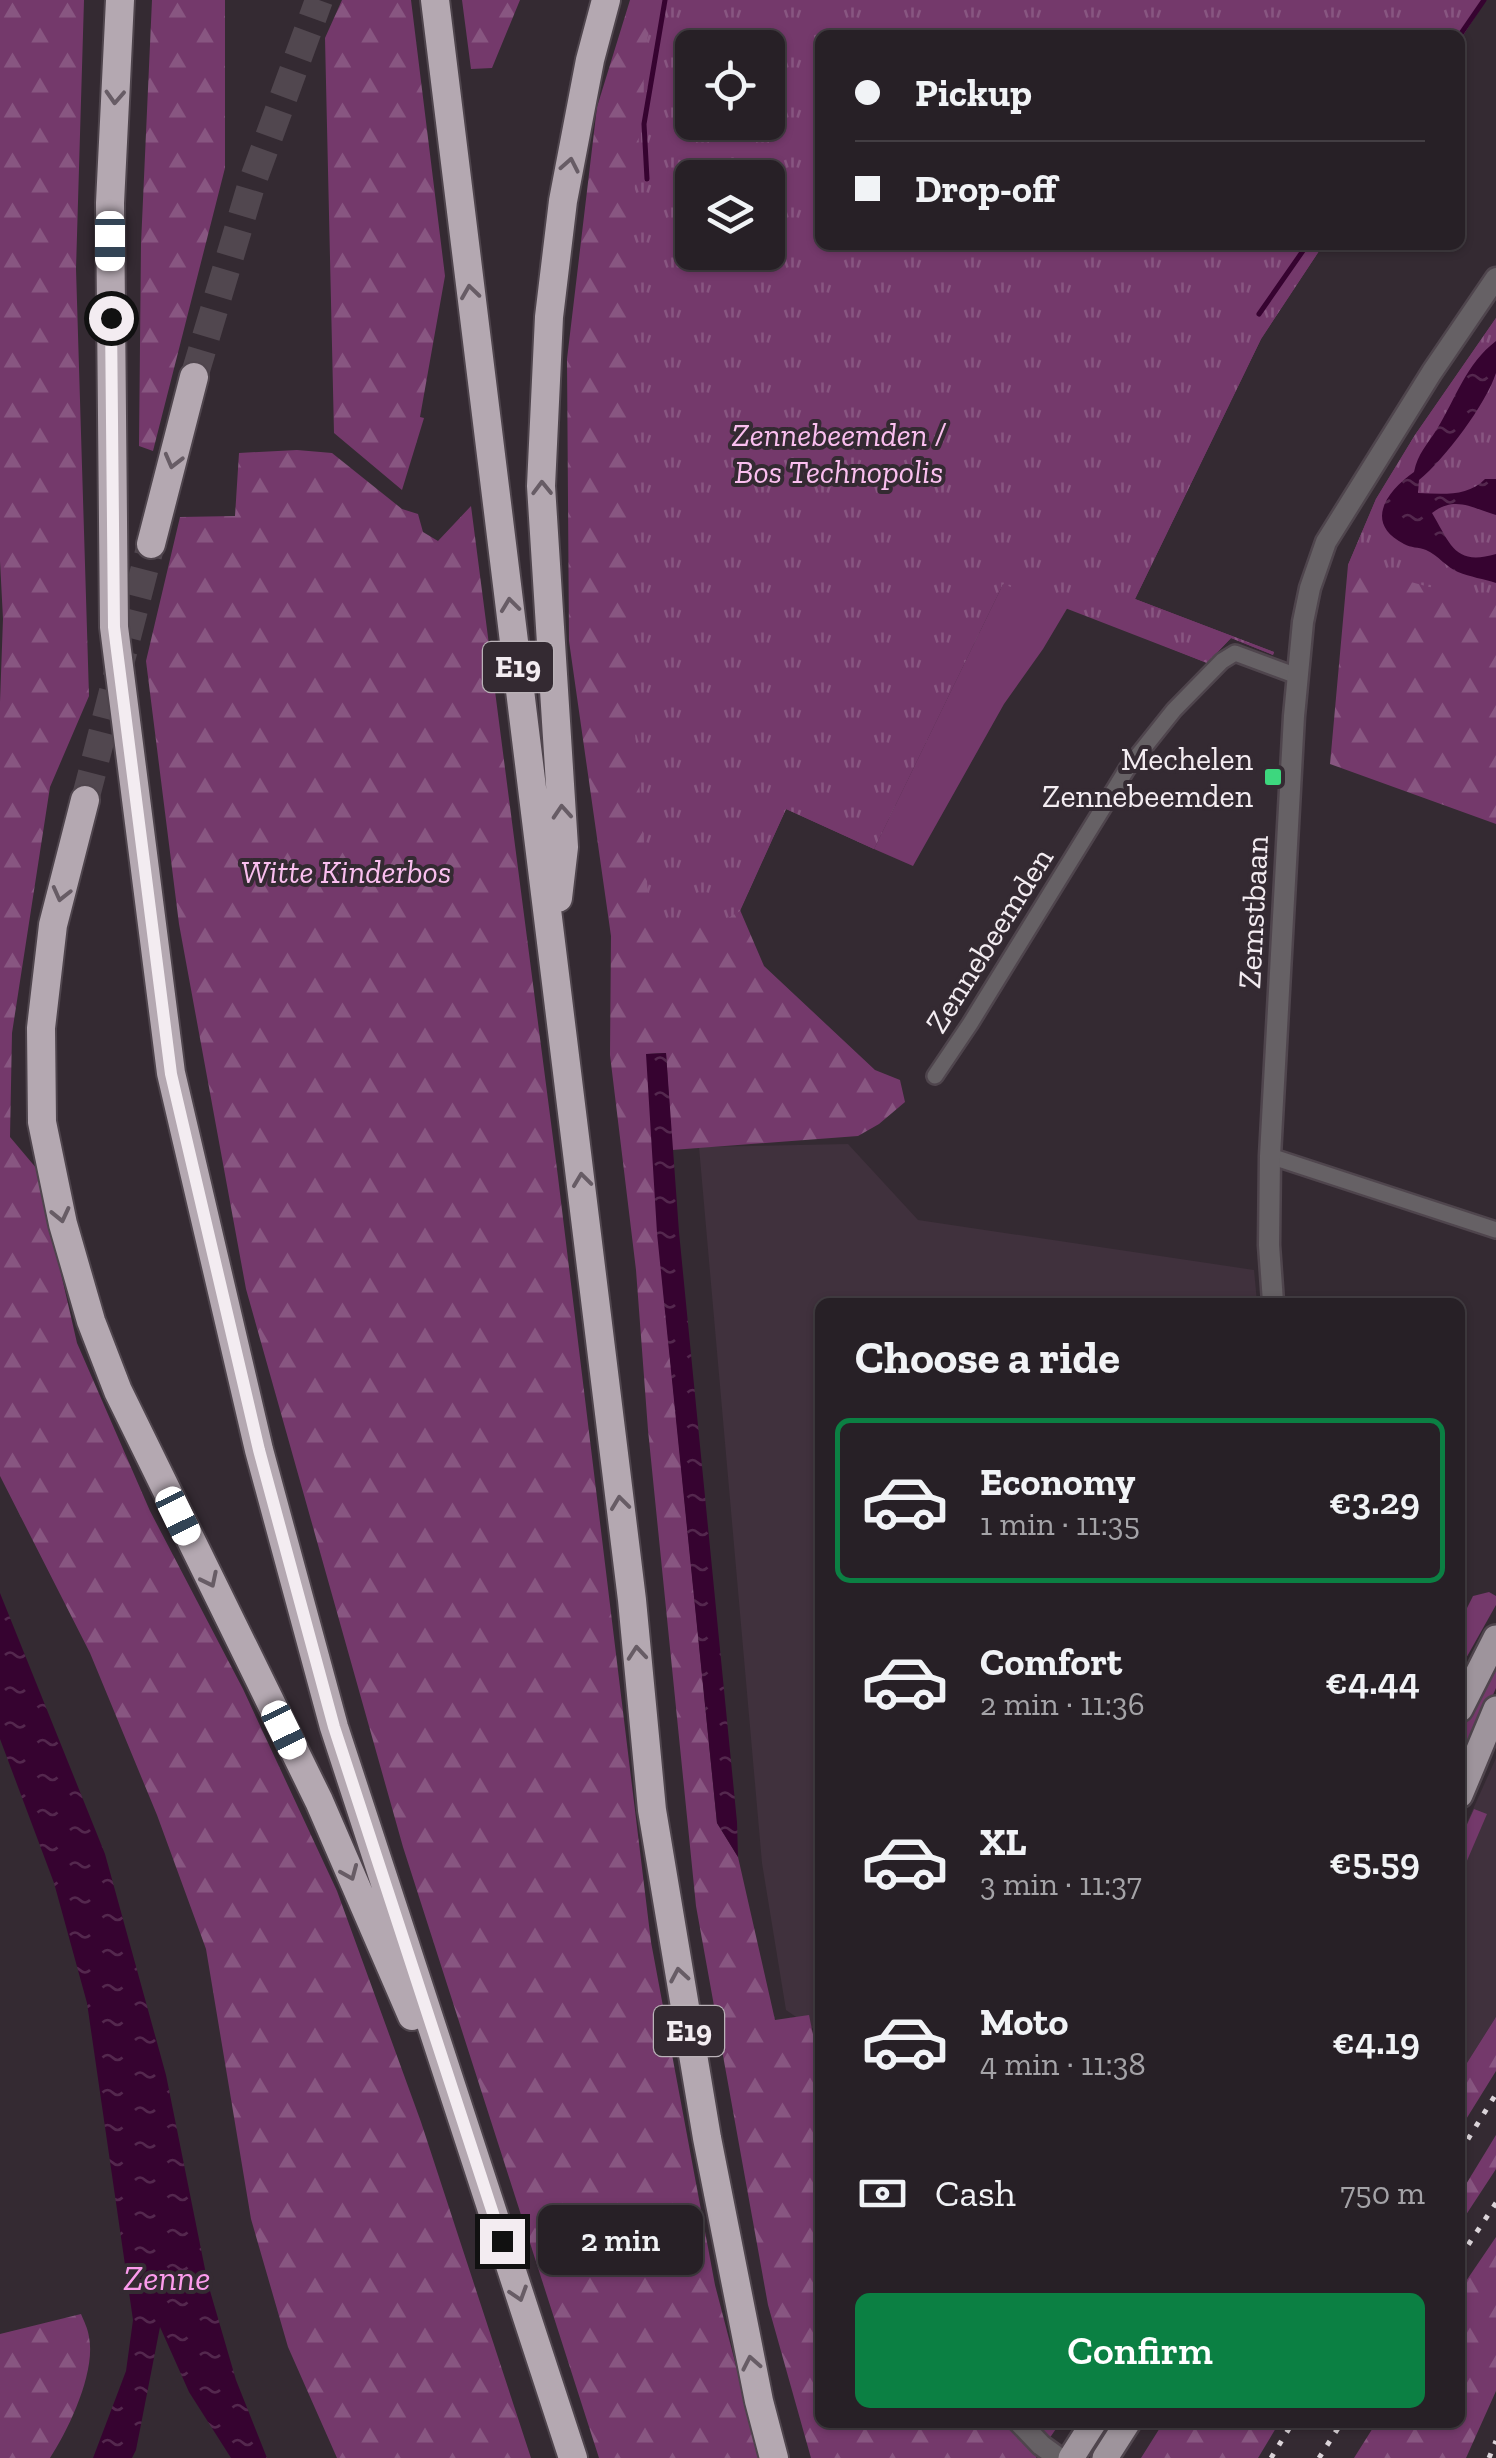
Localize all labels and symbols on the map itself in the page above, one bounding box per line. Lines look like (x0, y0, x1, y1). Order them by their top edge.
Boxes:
one-way arrow (105, 90, 126, 106)
one-way arrow (559, 157, 580, 173)
car (95, 211, 125, 271)
one-way arrow (461, 284, 482, 301)
route start (89, 296, 134, 341)
park label: Zennebeemden / Bos Technopolis (732, 416, 947, 491)
one-way arrow (163, 451, 184, 469)
one-way arrow (532, 480, 553, 496)
one-way arrow (501, 596, 522, 613)
road number: E19 (483, 642, 553, 692)
place label: Mechelen Zennebeemden (1042, 740, 1254, 815)
marker: Mechelen Zennebeemden (1262, 766, 1284, 788)
one-way arrow (552, 804, 573, 820)
street label: Zemstbaan (1230, 834, 1276, 990)
street label: Zennebeemden (917, 840, 1061, 1040)
park label: Witte Kinderbos (241, 853, 451, 891)
one-way arrow (51, 885, 72, 902)
one-way arrow (572, 1172, 593, 1188)
one-way arrow (50, 1206, 71, 1223)
car (151, 1482, 205, 1550)
one-way arrow (611, 1495, 632, 1511)
one-way arrow (197, 1570, 217, 1588)
one-way arrow (627, 1644, 648, 1660)
car (257, 1696, 311, 1764)
one-way arrow (338, 1863, 358, 1881)
one-way arrow (669, 1967, 690, 1983)
road number: E19 (654, 2006, 724, 2056)
callout: 2 min (537, 2206, 702, 2276)
route end (480, 2219, 525, 2264)
water label: Zenne (124, 2257, 210, 2299)
one-way arrow (508, 2285, 528, 2302)
one-way arrow (741, 2355, 762, 2371)

